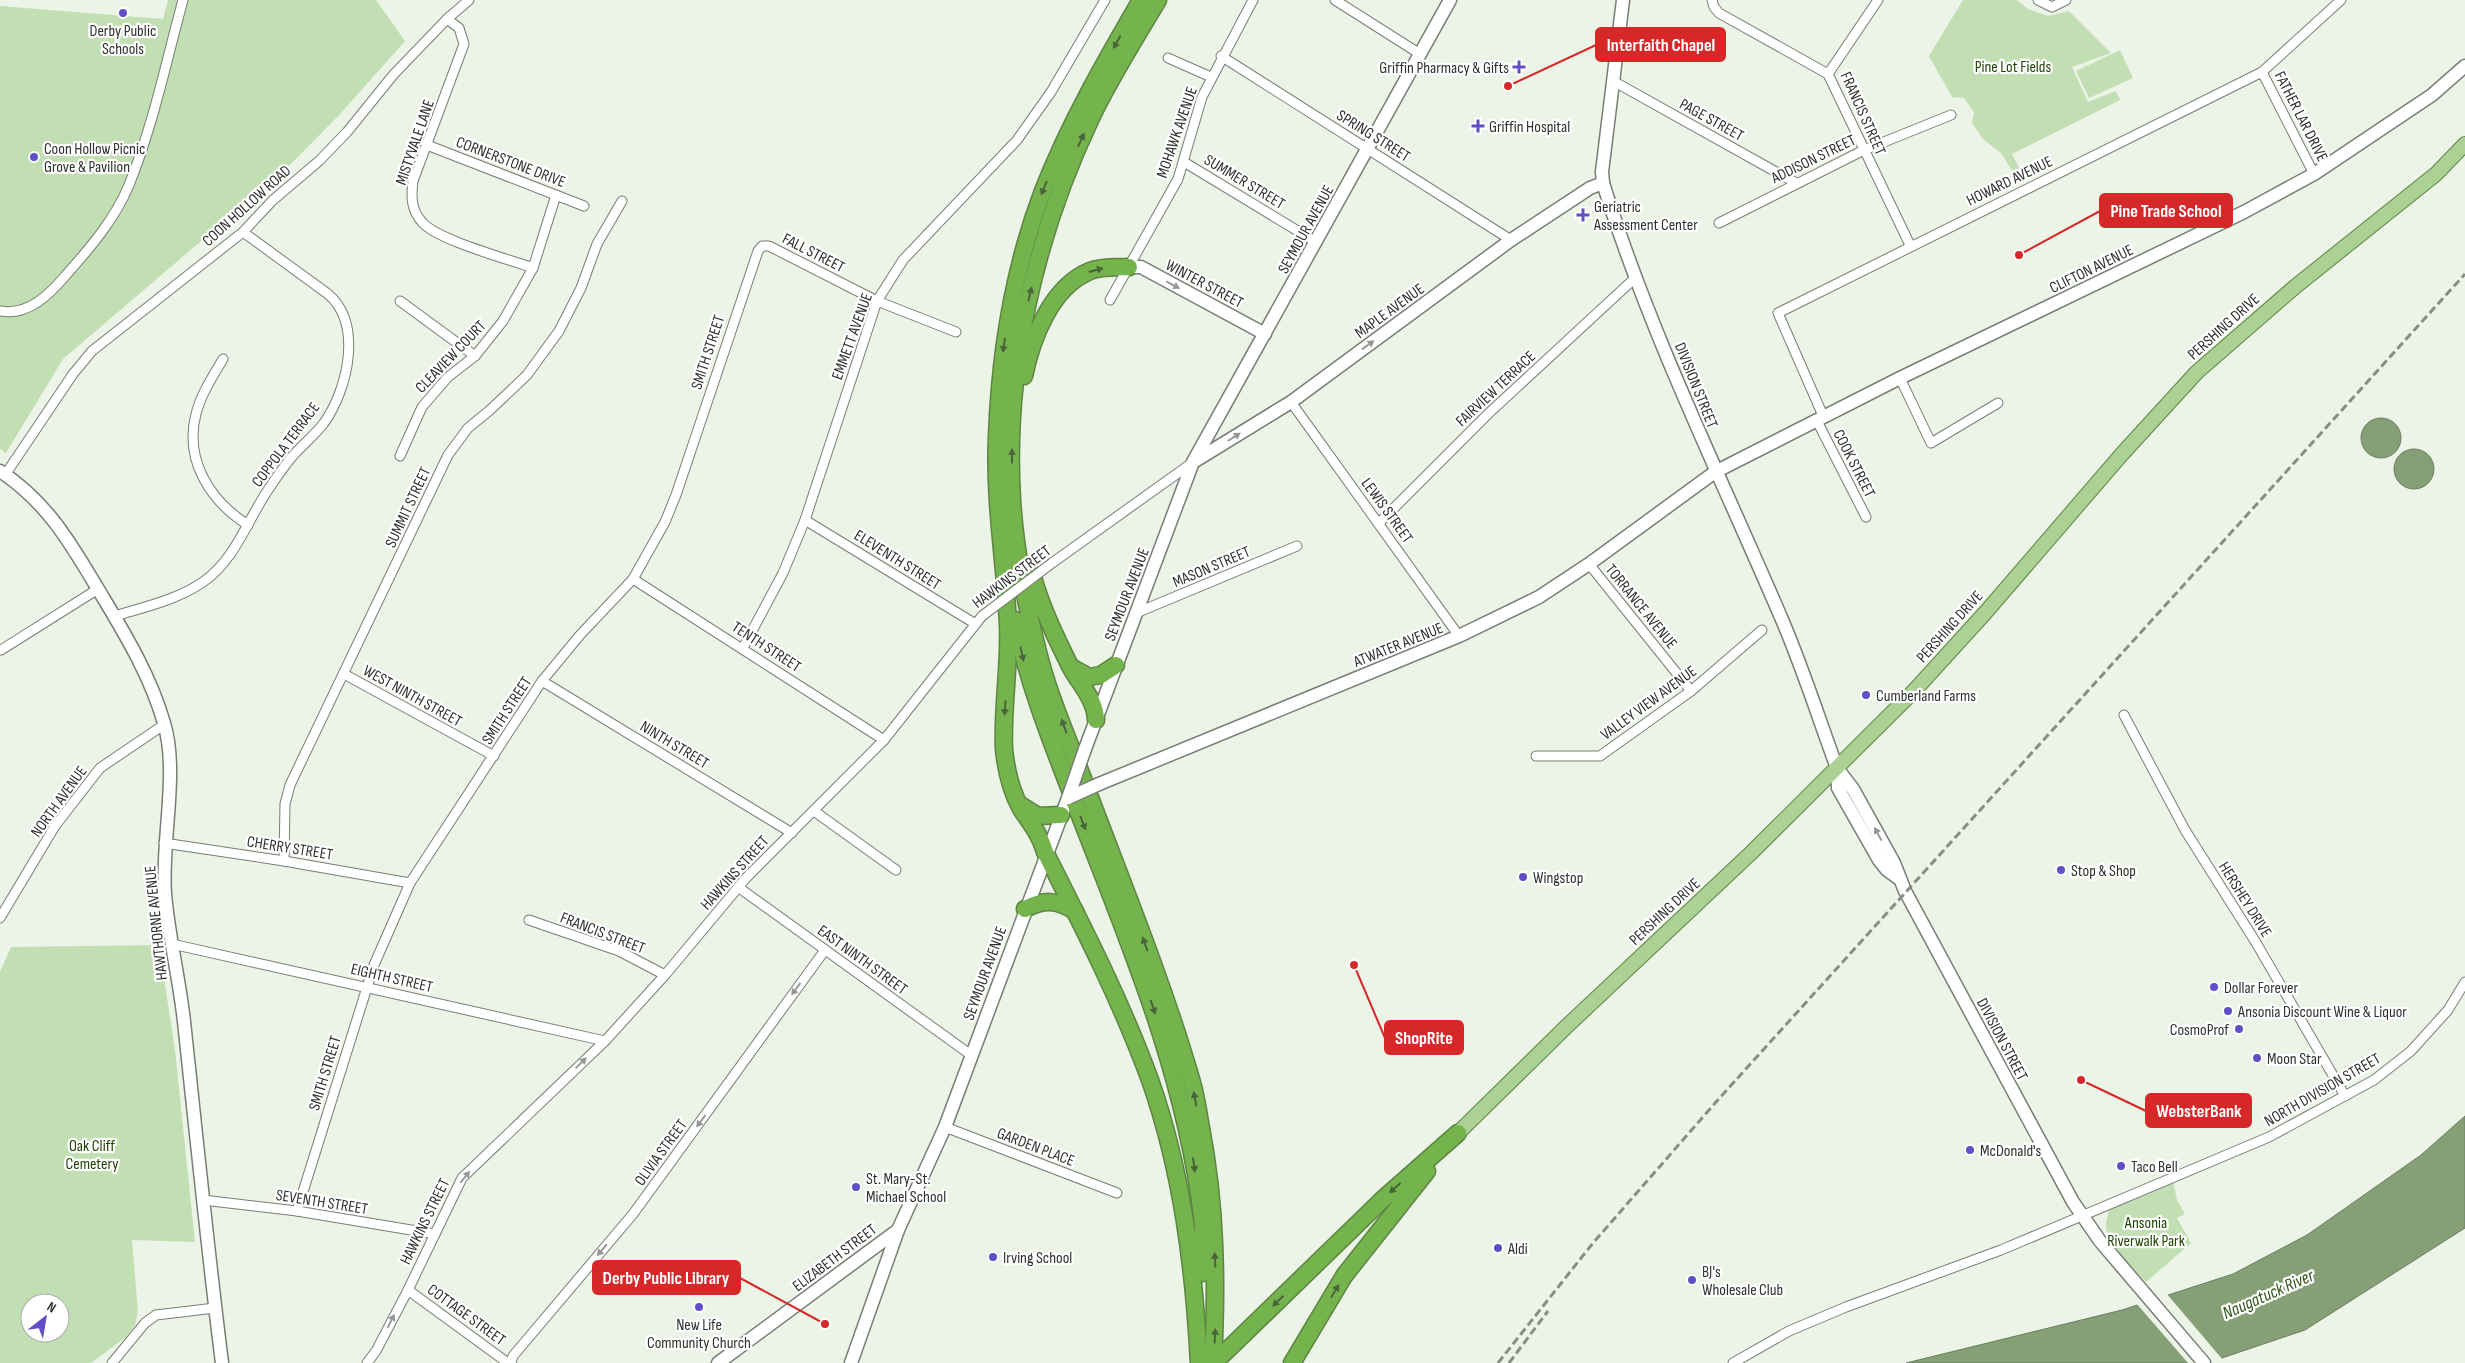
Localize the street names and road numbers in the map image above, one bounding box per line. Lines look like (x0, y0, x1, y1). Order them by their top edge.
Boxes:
street label: FATHER LAR DRIVE (2270, 68, 2331, 165)
street label: FRANCIS STREET (1836, 69, 1890, 159)
street label: MOHAWK AVENUE (1153, 84, 1202, 181)
street label: PAGE STREET (1676, 95, 1747, 146)
street label: MISTYVALE LANE (392, 97, 439, 188)
street label: SPRING STREET (1333, 106, 1414, 167)
street label: ADDISON STREET (1767, 131, 1859, 188)
street label: CORNERSTONE DRIVE (453, 133, 568, 192)
street label: SUMMER STREET (1201, 151, 1288, 214)
street label: HOWARD AVENUE (1963, 152, 2056, 210)
street label: COON HOLLOW ROAD (199, 161, 295, 251)
street label: SEYMOUR AVENUE (1274, 182, 1338, 277)
street label: FALL STREET (779, 230, 848, 277)
street label: CLIFTON AVENUE (2047, 241, 2137, 298)
street label: WINTER STREET (1162, 256, 1247, 313)
street label: MAPLE AVENUE (1352, 280, 1428, 343)
street label: PERSHING DRIVE (2184, 290, 2264, 364)
street label: EMMETT AVENUE (828, 291, 877, 382)
street label: SMITH STREET (687, 312, 730, 392)
street label: CLEAVIEW COURT (412, 316, 491, 397)
street label: DIVISION STREET (1670, 340, 1722, 432)
street label: FAIRVIEW TERRACE (1452, 347, 1540, 431)
street label: COPPOLA TERRACE (248, 399, 324, 491)
street label: COOK STREET (1828, 427, 1879, 501)
street label: SUMMIT STREET (382, 464, 435, 551)
street label: LEWIS STREET (1357, 475, 1417, 548)
street label: ELEVENTH STREET (850, 526, 944, 595)
street label: HAWKINS STREET (969, 541, 1055, 613)
street label: MASON STREET (1170, 542, 1254, 592)
street label: SEYMOUR AVENUE (1101, 545, 1154, 644)
street label: TORRANCE AVENUE (1601, 561, 1681, 653)
street label: PERSHING DRIVE (1913, 587, 1987, 667)
street label: TENTH STREET (728, 618, 805, 677)
street label: ATWATER AVENUE (1350, 619, 1446, 672)
street label: WEST NINTH STREET (360, 661, 465, 731)
street label: VALLEY VIEW AVENUE (1597, 662, 1701, 744)
street label: SMITH STREET (478, 673, 536, 748)
street label: NINTH STREET (636, 717, 713, 774)
street label: NORTH AVENUE (27, 763, 91, 841)
street label: CHERRY STREET (246, 832, 334, 865)
street label: HAWKINS STREET (697, 832, 774, 914)
street label: HERSHEY DRIVE (2214, 859, 2275, 941)
street label: HAWTHORNE AVENUE (141, 865, 172, 981)
street label: PERSHING DRIVE (1626, 874, 1704, 950)
street label: FRANCIS STREET (557, 909, 648, 958)
street label: EAST NINTH STREET (814, 921, 911, 999)
street label: SEYMOUR AVENUE (960, 924, 1011, 1023)
street label: EIGHTH STREET (349, 960, 435, 997)
street label: DIVISION STREET (1972, 995, 2032, 1085)
street label: SMITH STREET (305, 1033, 346, 1113)
street label: NORTH DIVISION STREET (2261, 1049, 2385, 1131)
street label: OLIVIA STREET (631, 1116, 692, 1190)
street label: GARDEN PLACE (994, 1124, 1077, 1171)
street label: HAWKINS STREET (396, 1175, 455, 1268)
street label: SEVENTH STREET (274, 1186, 370, 1219)
street label: ELIZABETH STREET (789, 1220, 881, 1296)
street label: COTTAGE STREET (423, 1281, 509, 1350)

